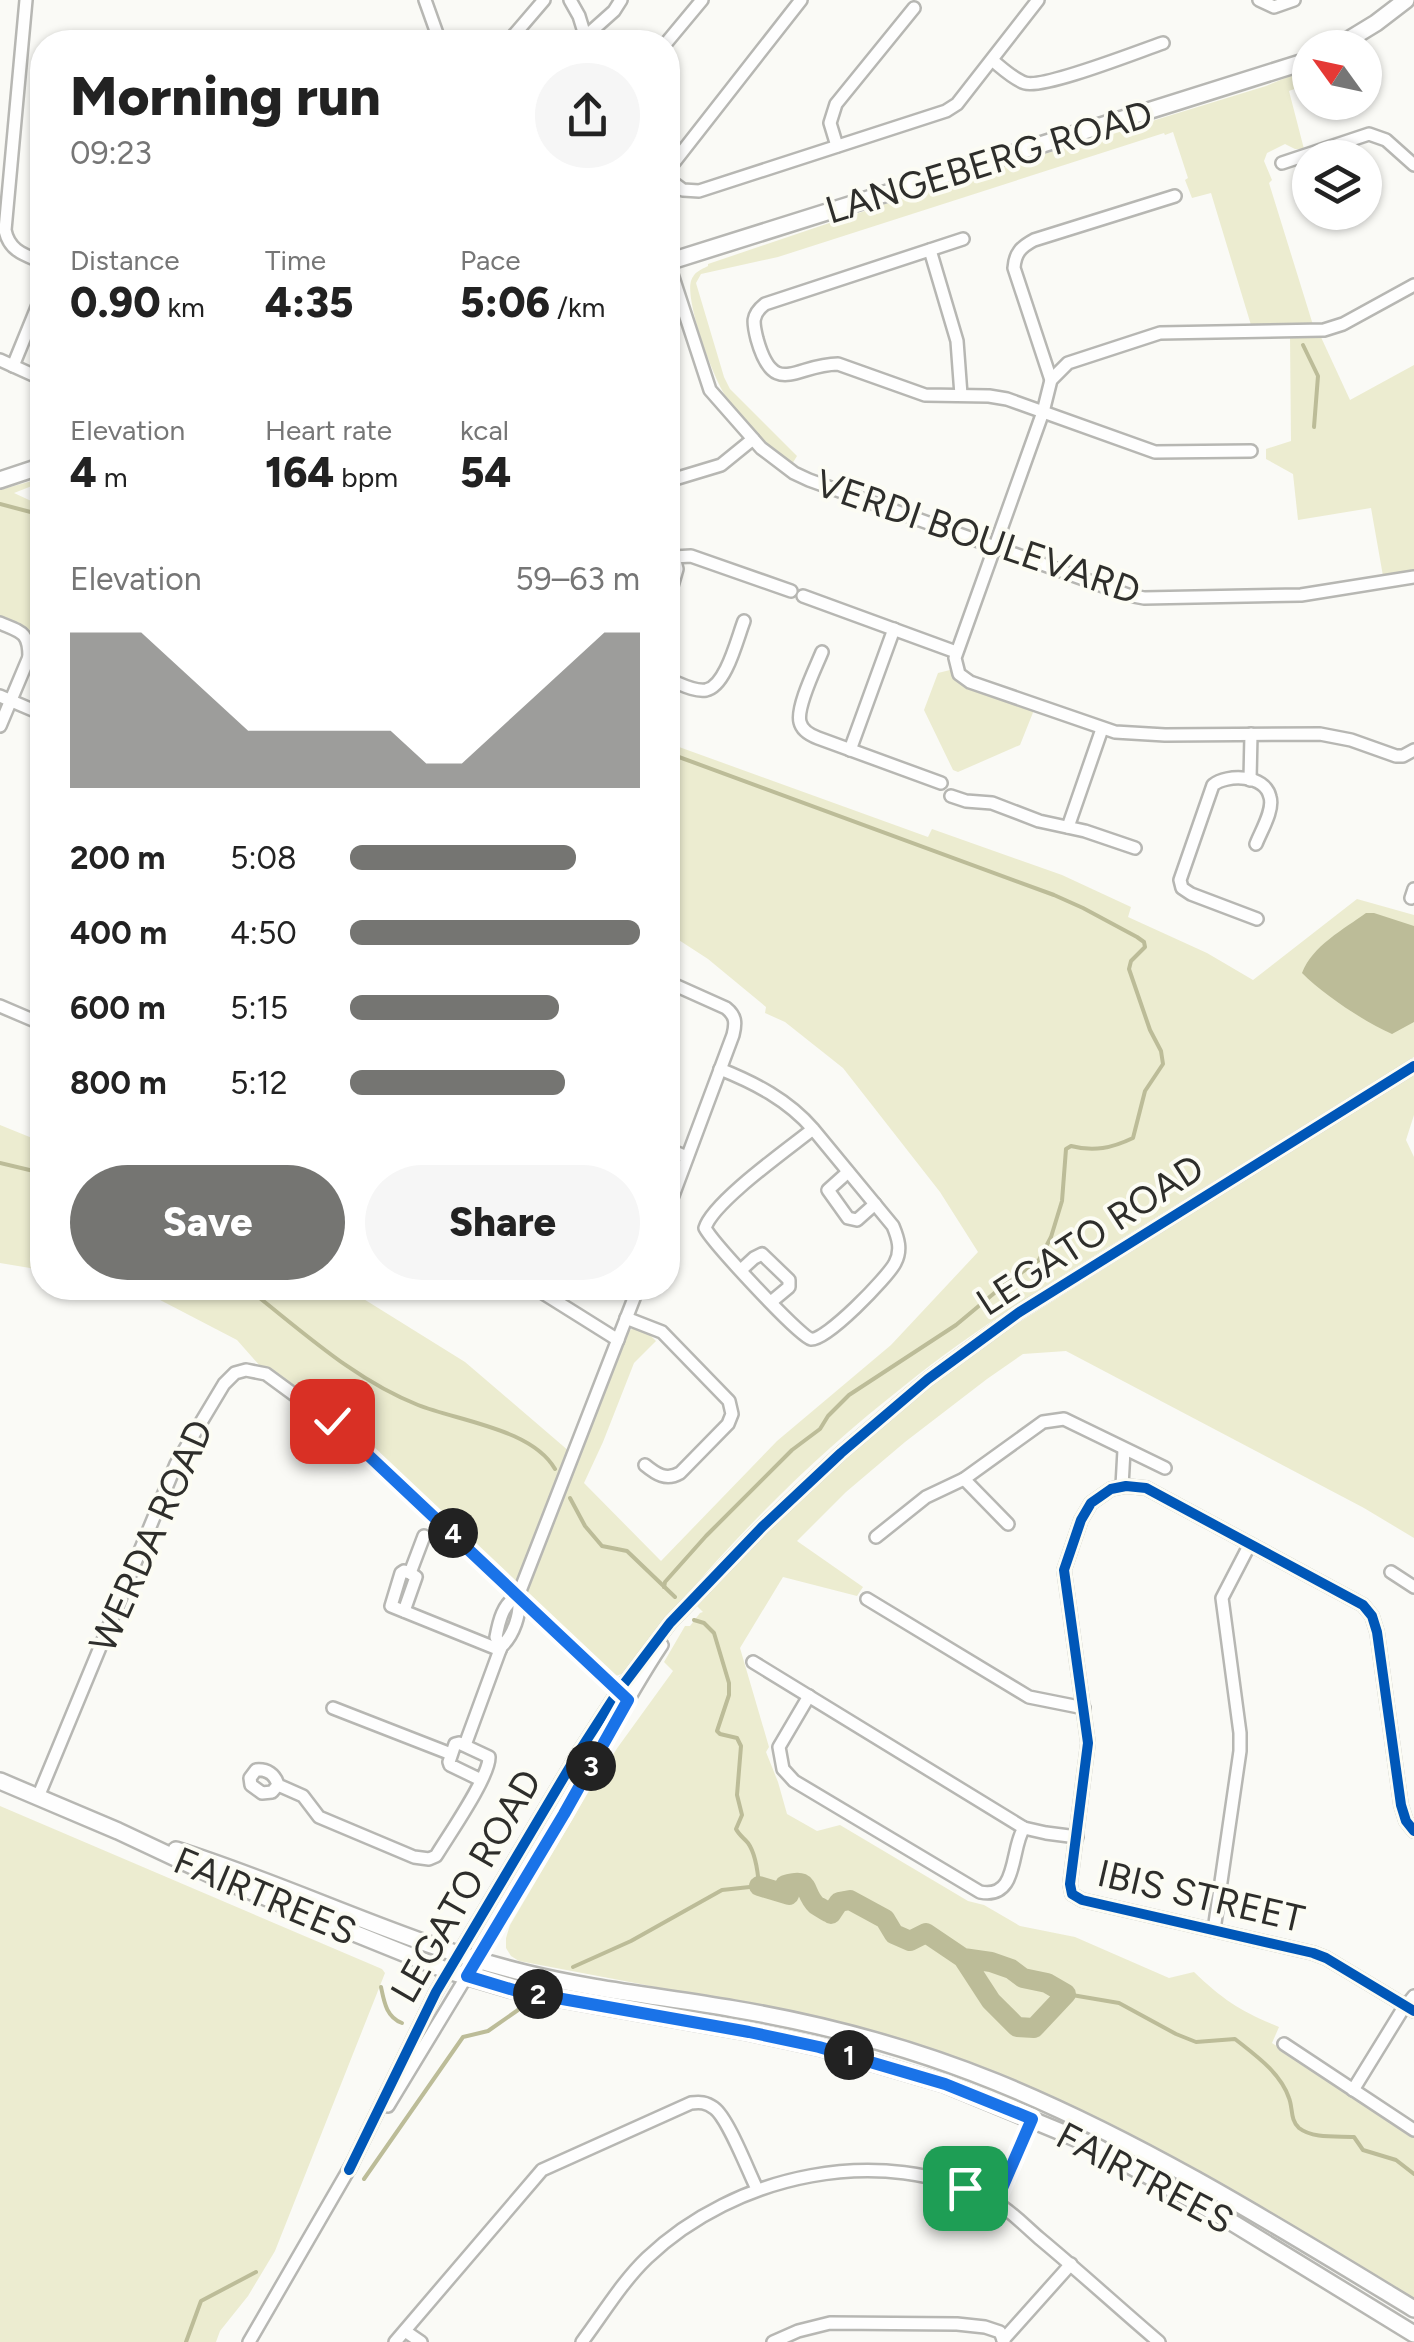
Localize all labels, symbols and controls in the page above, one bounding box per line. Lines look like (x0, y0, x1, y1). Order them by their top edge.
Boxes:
north arrow (1292, 30, 1382, 120)
map controls (1292, 30, 1382, 230)
text: Morning run (70, 63, 381, 129)
button: share (535, 63, 640, 168)
street label: LANGEBERG ROAD (820, 90, 1158, 234)
text: 09:23 (70, 134, 152, 172)
button: layers (1292, 140, 1382, 230)
text: Distance (70, 243, 180, 277)
text: Time (265, 243, 326, 277)
text: Pace (460, 243, 521, 277)
text: 0.90 (70, 277, 161, 328)
text: 4:35 (265, 277, 354, 328)
text: 5:06 (460, 277, 550, 328)
text: km (161, 290, 205, 324)
text: /km (550, 290, 605, 324)
text: Elevation (70, 413, 185, 447)
text: Heart rate (265, 413, 392, 447)
text: kcal (460, 413, 509, 447)
text: 4 (70, 447, 97, 498)
text: 164 (265, 447, 334, 498)
text: 54 (460, 447, 511, 498)
text: m (97, 460, 128, 494)
text: bpm (334, 460, 398, 494)
street label: VERDI BOULEVARD (809, 460, 1147, 614)
text: Elevation (70, 560, 202, 598)
text: 59–63 m (515, 560, 640, 598)
text: 200 m (70, 839, 166, 877)
text: 5:08 (230, 839, 297, 877)
text: 400 m (70, 914, 167, 952)
text: 4:50 (230, 914, 297, 952)
text: 600 m (70, 989, 166, 1027)
text: 5:15 (230, 989, 288, 1027)
text: 800 m (70, 1064, 167, 1102)
text: 5:12 (230, 1064, 288, 1102)
street label: LEGATO ROAD (968, 1145, 1212, 1325)
button: Save (70, 1165, 345, 1280)
button: Share (365, 1165, 640, 1280)
pin (290, 1379, 375, 1464)
icon: check (305, 1394, 360, 1449)
street label: WERDA ROAD (79, 1413, 223, 1659)
pin: 4 (428, 1508, 478, 1558)
text: 4 (444, 1516, 462, 1550)
pin: 3 (566, 1741, 616, 1791)
text: 3 (583, 1749, 599, 1783)
street label: LEGATO ROAD (381, 1761, 551, 2011)
street label: FAIRTREES (167, 1837, 363, 1955)
street label: IBIS STREET (1093, 1850, 1309, 1942)
pin: 2 (513, 1969, 563, 2019)
text: 2 (530, 1977, 546, 2011)
pin: 1 (824, 2030, 874, 2080)
text: 1 (843, 2038, 855, 2072)
street label: FAIRTREES (1049, 2112, 1241, 2244)
pin (923, 2146, 1008, 2231)
icon: arrive (938, 2161, 993, 2216)

